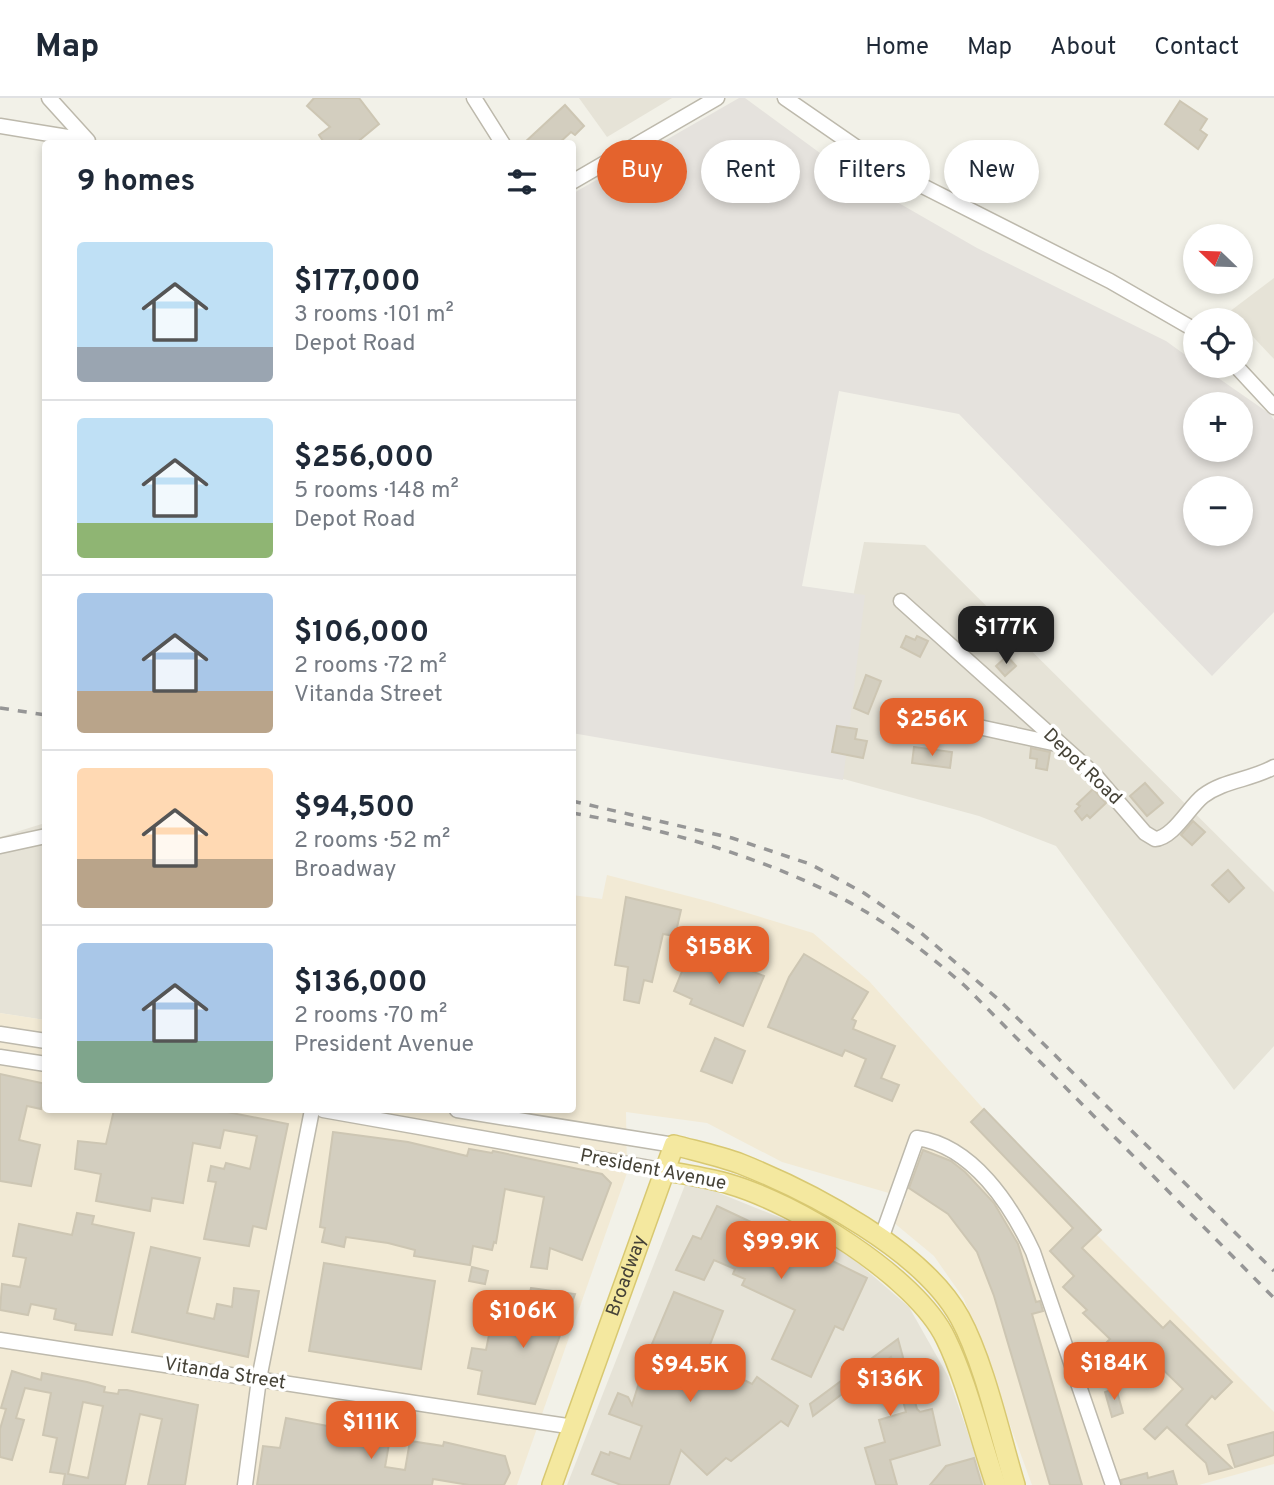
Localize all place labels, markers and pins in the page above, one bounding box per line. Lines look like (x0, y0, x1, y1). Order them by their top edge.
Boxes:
pin: $177K (957, 606, 1055, 666)
pin: $256K (883, 698, 981, 758)
pin: $158K (670, 926, 768, 986)
pin: $99.9K (724, 1222, 838, 1281)
pin: $106K (474, 1290, 572, 1350)
pin: $184K (1065, 1342, 1163, 1402)
pin: $94.5K (633, 1344, 747, 1404)
pin: $136K (841, 1358, 939, 1418)
pin: $111K (322, 1402, 420, 1461)

